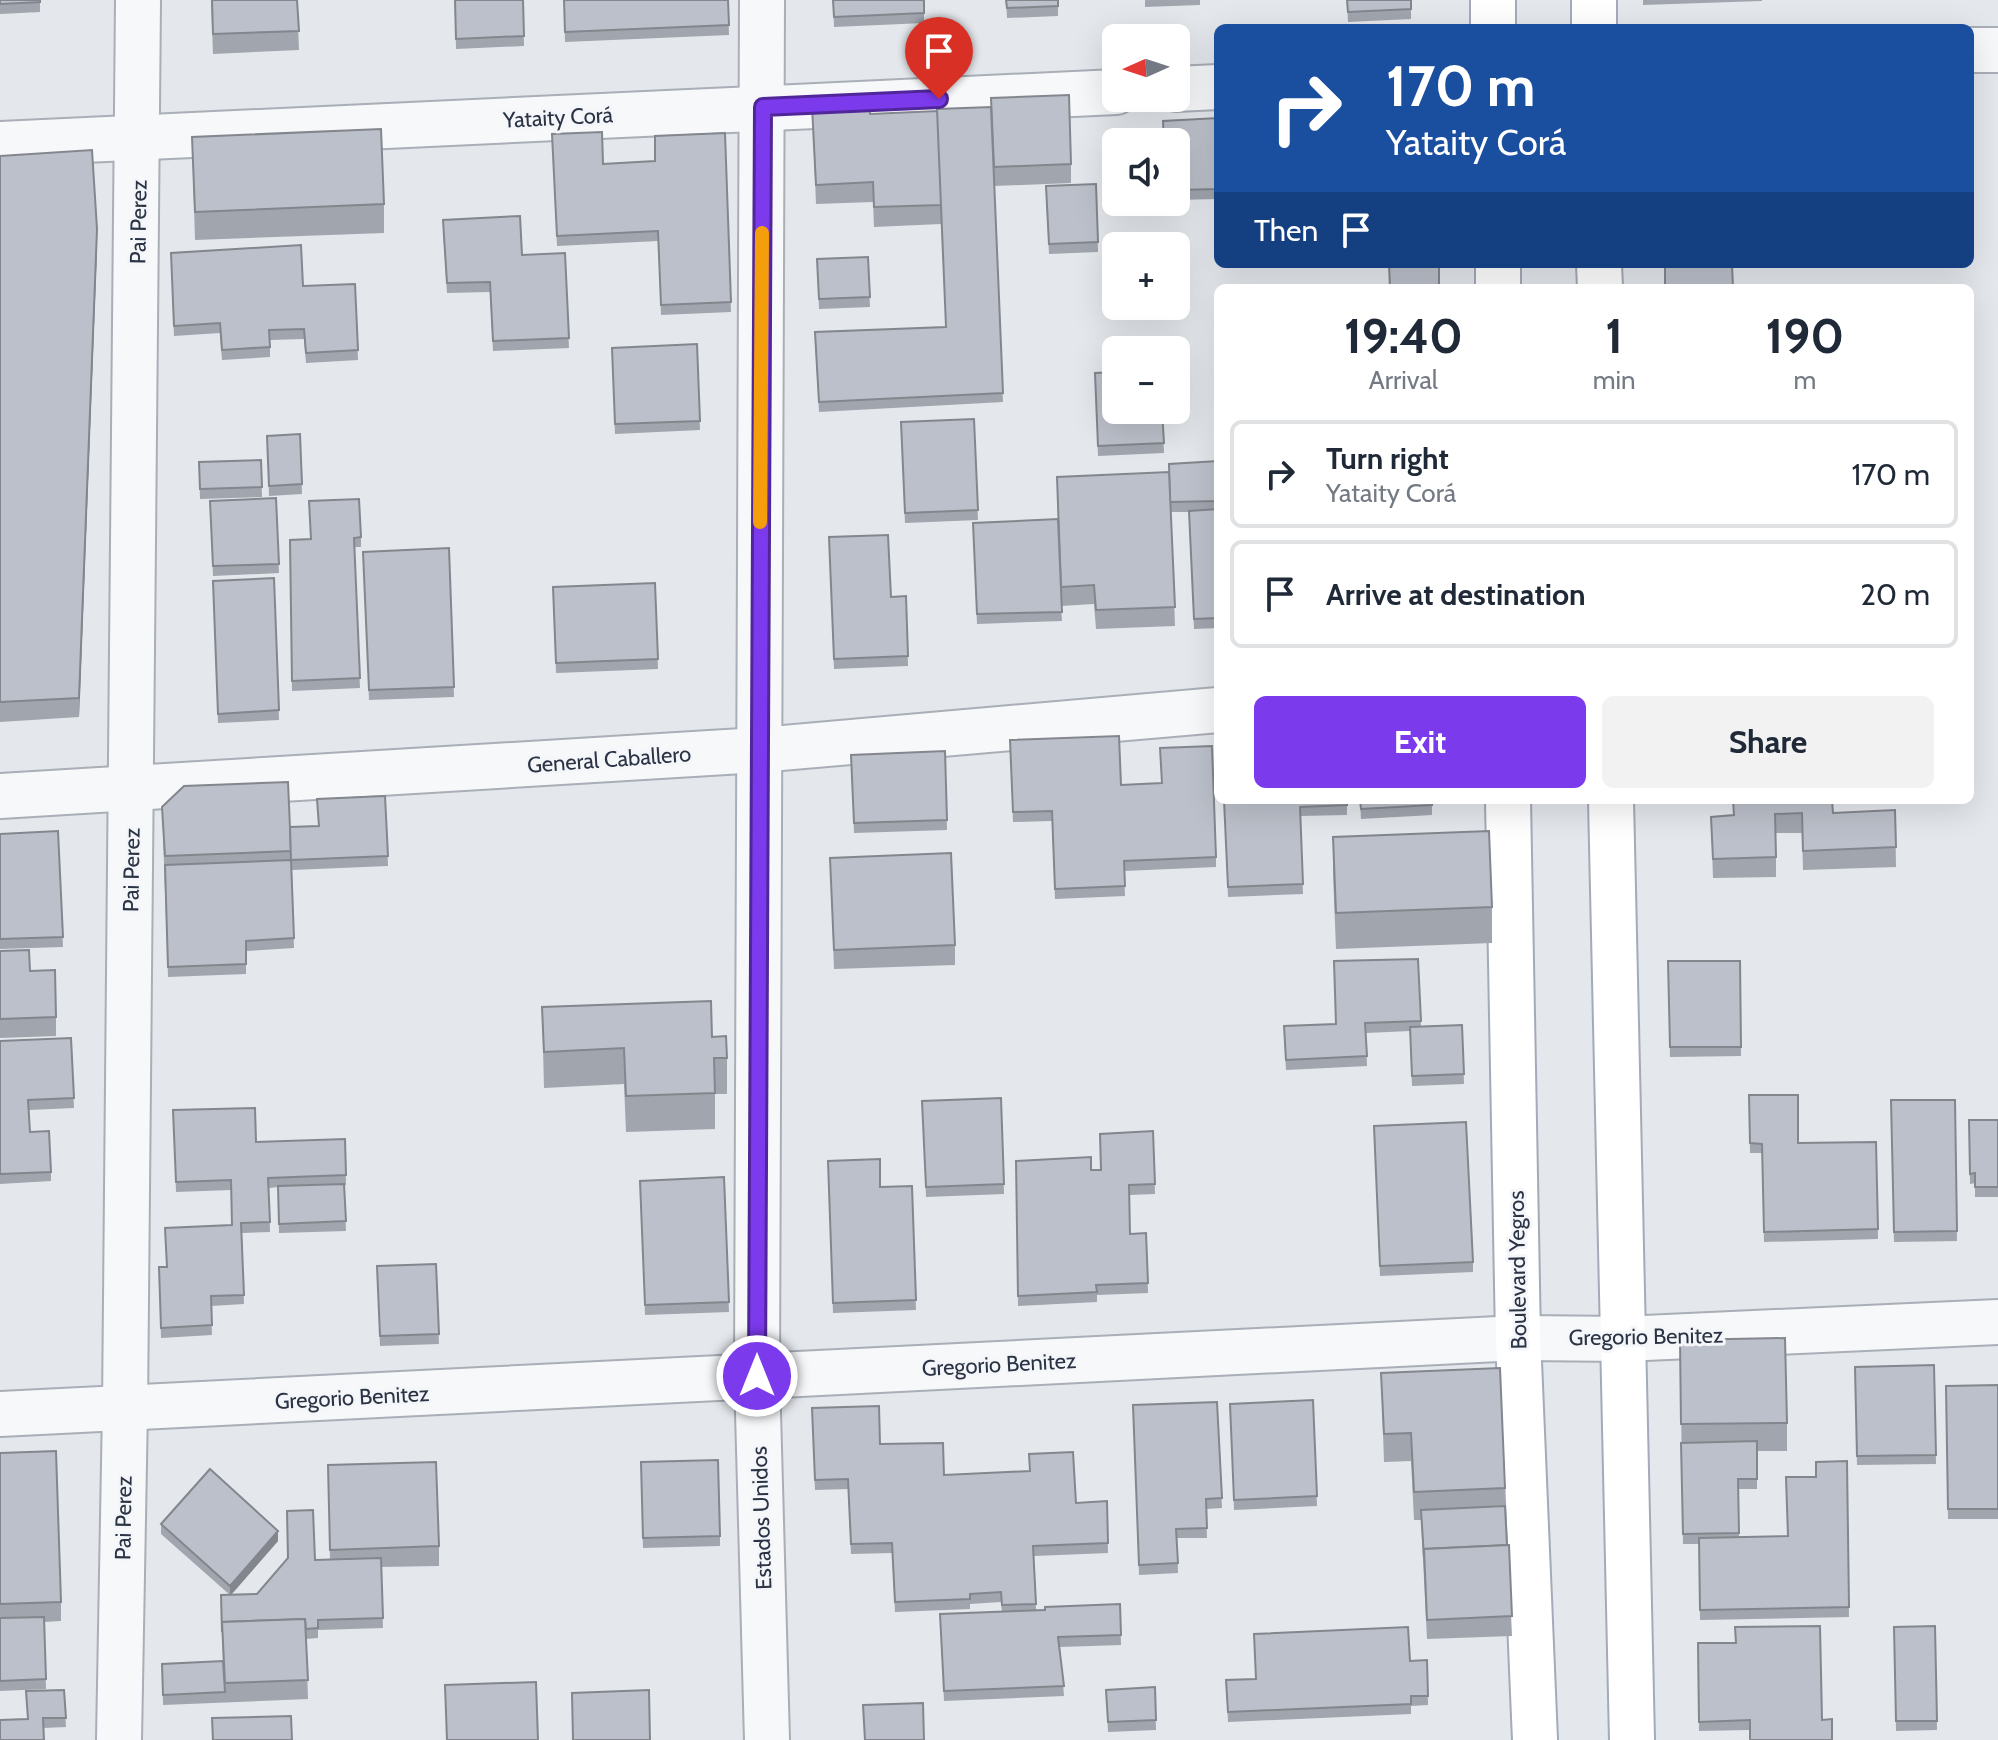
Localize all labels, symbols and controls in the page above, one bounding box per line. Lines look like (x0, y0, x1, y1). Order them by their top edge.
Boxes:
pin (905, 17, 973, 99)
north arrow (1102, 24, 1190, 112)
map controls (1102, 24, 1190, 424)
icon: arrive (917, 29, 961, 73)
text: 170 m (1386, 52, 1536, 120)
icon: right (1254, 56, 1358, 160)
street label: Yataity Corá (501, 101, 614, 134)
text: Yataity Corá (1386, 120, 1566, 164)
button: sound (1102, 128, 1190, 216)
street label: Pai Perez (124, 180, 153, 264)
icon: arrive (1334, 208, 1378, 252)
text: Then (1254, 212, 1318, 249)
button: + (1102, 232, 1190, 320)
text: 19:40 (1344, 307, 1463, 365)
text: 1 (1605, 307, 1623, 365)
text: 190 (1766, 307, 1844, 365)
button: − (1102, 336, 1190, 424)
text: Arrival (1369, 364, 1438, 396)
text: min (1593, 364, 1636, 396)
text: m (1793, 364, 1816, 396)
text: Turn right (1326, 440, 1449, 477)
icon: right (1258, 452, 1302, 496)
text: 170 m (1851, 456, 1930, 493)
text: Yataity Corá (1326, 477, 1456, 509)
icon: arrive (1258, 572, 1302, 616)
text: Arrive at destination (1326, 576, 1586, 613)
text: 20 m (1860, 576, 1930, 613)
button: Exit (1254, 696, 1586, 788)
button: Share (1602, 696, 1934, 788)
street label: General Caballero (526, 740, 692, 779)
street label: Pai Perez (117, 828, 146, 912)
street label: Boulevard Yegros (1503, 1190, 1532, 1350)
street label: Gregorio Benitez (1568, 1322, 1724, 1351)
position arrow (715, 1334, 799, 1418)
street label: Gregorio Benitez (921, 1347, 1077, 1382)
street label: Gregorio Benitez (274, 1380, 430, 1415)
street label: Estados Unidos (746, 1446, 777, 1590)
street label: Pai Perez (109, 1476, 138, 1560)

